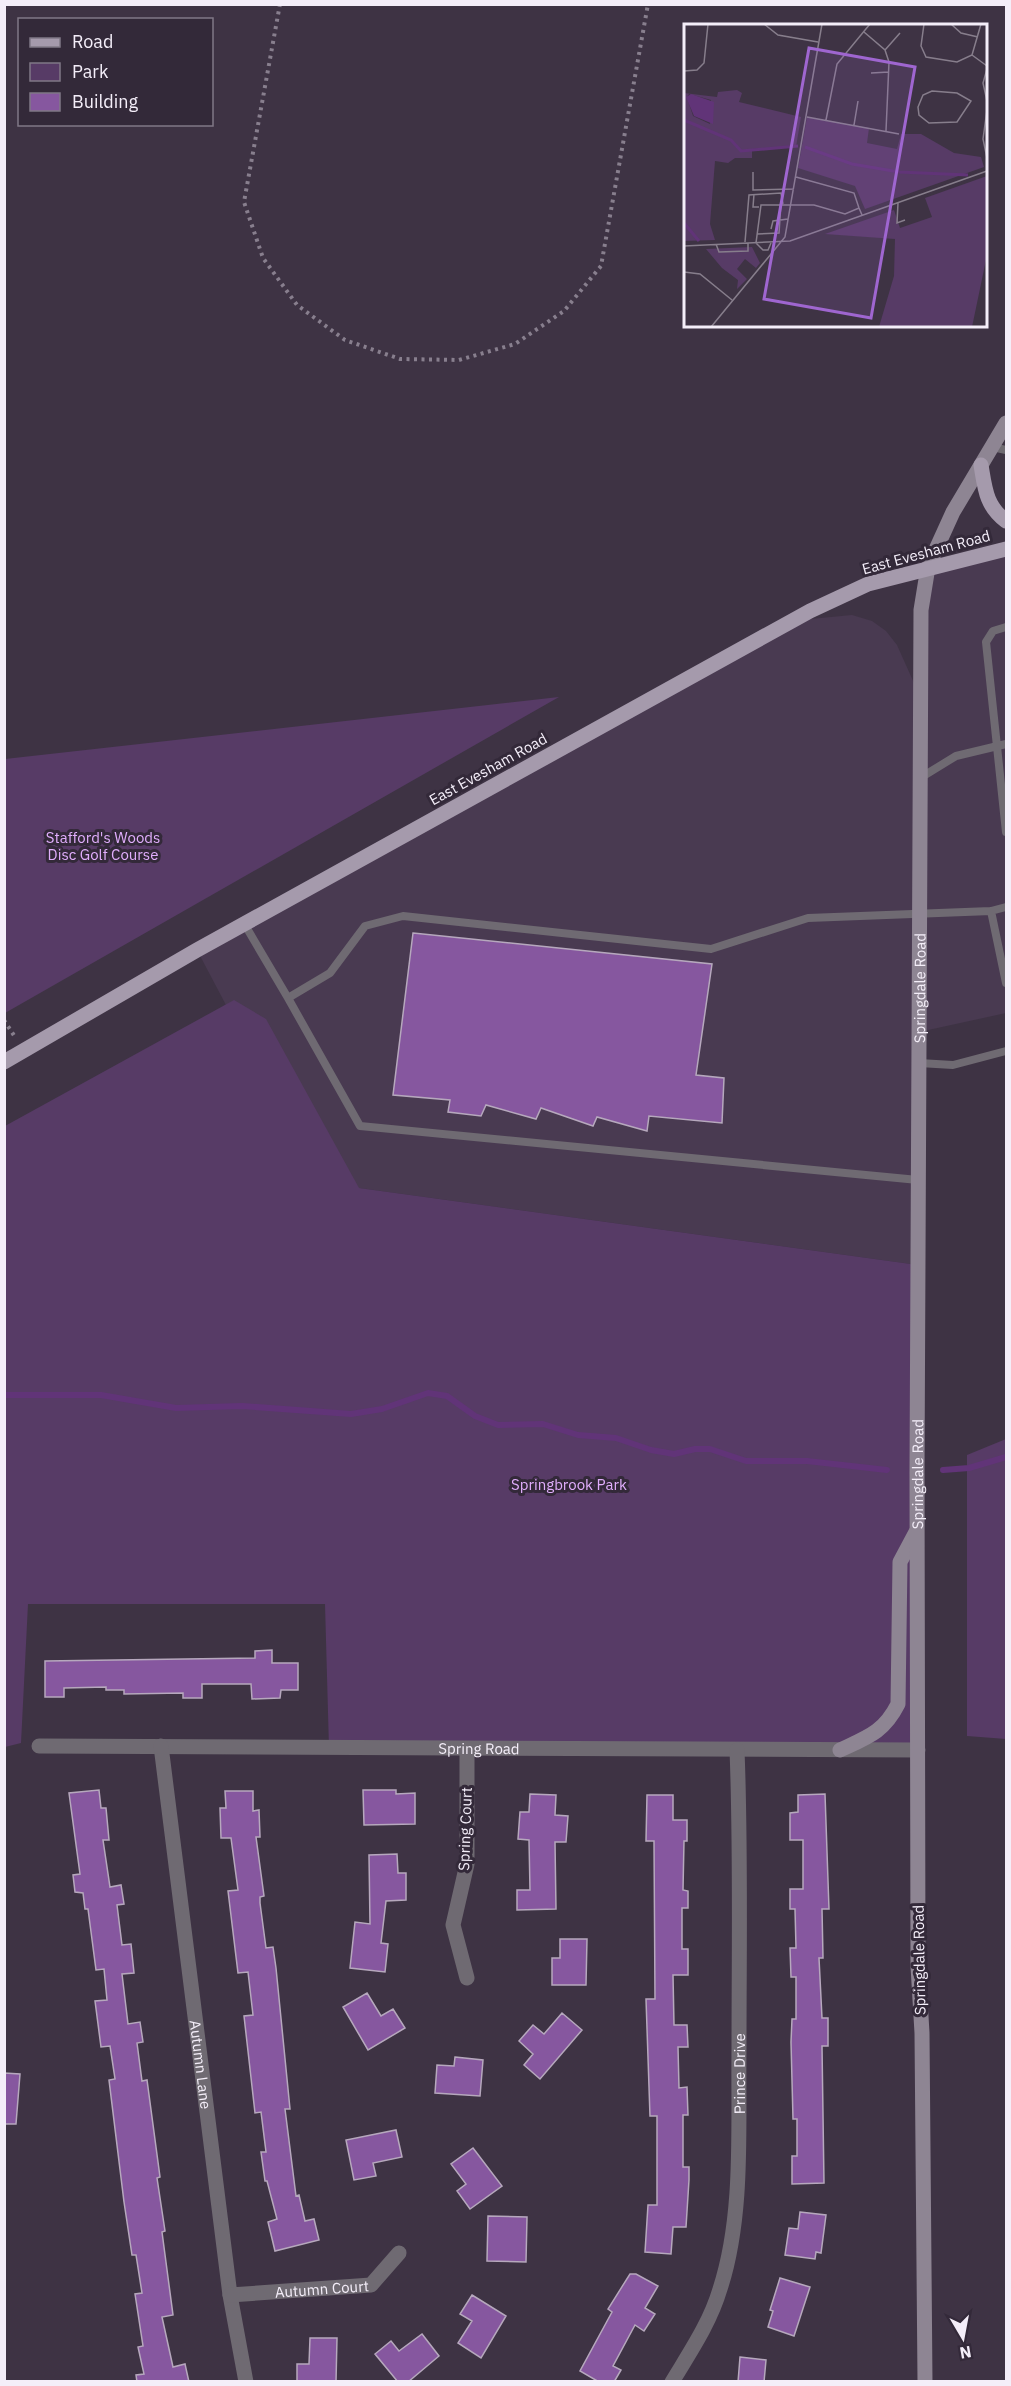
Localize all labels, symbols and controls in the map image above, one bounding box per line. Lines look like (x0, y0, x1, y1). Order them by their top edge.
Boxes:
legend (18, 18, 213, 126)
inset map (684, 24, 987, 327)
text: Road (72, 30, 113, 53)
text: Park (72, 60, 109, 83)
text: Building (72, 90, 139, 113)
street label: East Evesham Road (860, 526, 992, 578)
street label: East Evesham Road (426, 729, 550, 809)
park label: Stafford's Woods Disc Golf Course (46, 828, 160, 864)
street label: Springdale Road (909, 933, 929, 1043)
street label: Springdale Road (907, 1419, 927, 1529)
park label: Springbrook Park (511, 1475, 627, 1494)
street label: Spring Road (438, 1738, 520, 1758)
street label: Spring Court (454, 1787, 476, 1871)
street label: Springdale Road (909, 1905, 929, 2015)
street label: Autumn Lane (186, 2019, 216, 2110)
street label: Prince Drive (729, 2033, 749, 2114)
street label: Autumn Court (274, 2276, 369, 2301)
north arrow (933, 2308, 993, 2368)
text: N (958, 2342, 973, 2364)

